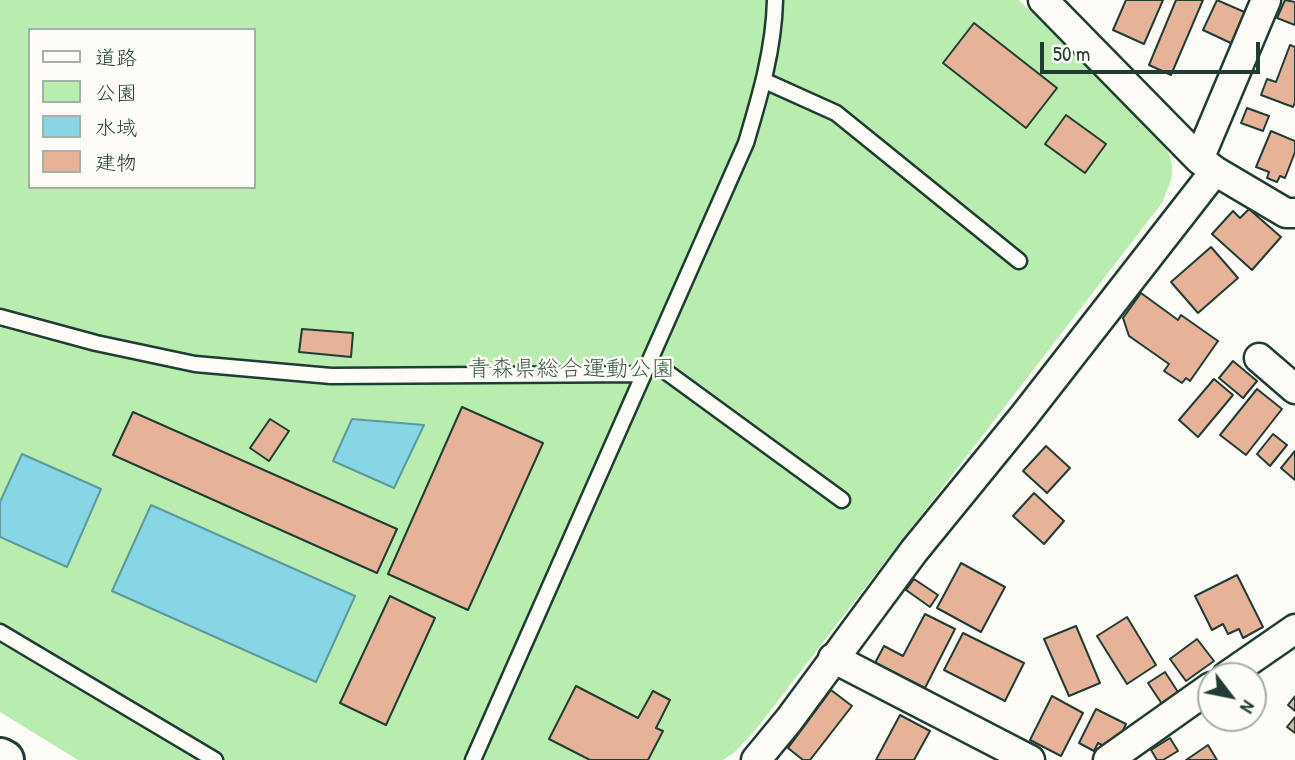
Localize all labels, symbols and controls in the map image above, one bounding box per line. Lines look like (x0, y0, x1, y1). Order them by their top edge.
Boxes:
legend (28, 28, 256, 189)
scale bar (1043, 28, 1264, 72)
text: 50 m (1053, 39, 1090, 68)
text: 道路 (95, 43, 137, 72)
text: 公園 (95, 78, 137, 107)
text: 水域 (95, 113, 137, 142)
text: 建物 (95, 148, 137, 177)
park label: 青森県総合運動公園 (468, 356, 674, 384)
north arrow (1197, 662, 1267, 732)
text: N (1234, 696, 1262, 718)

